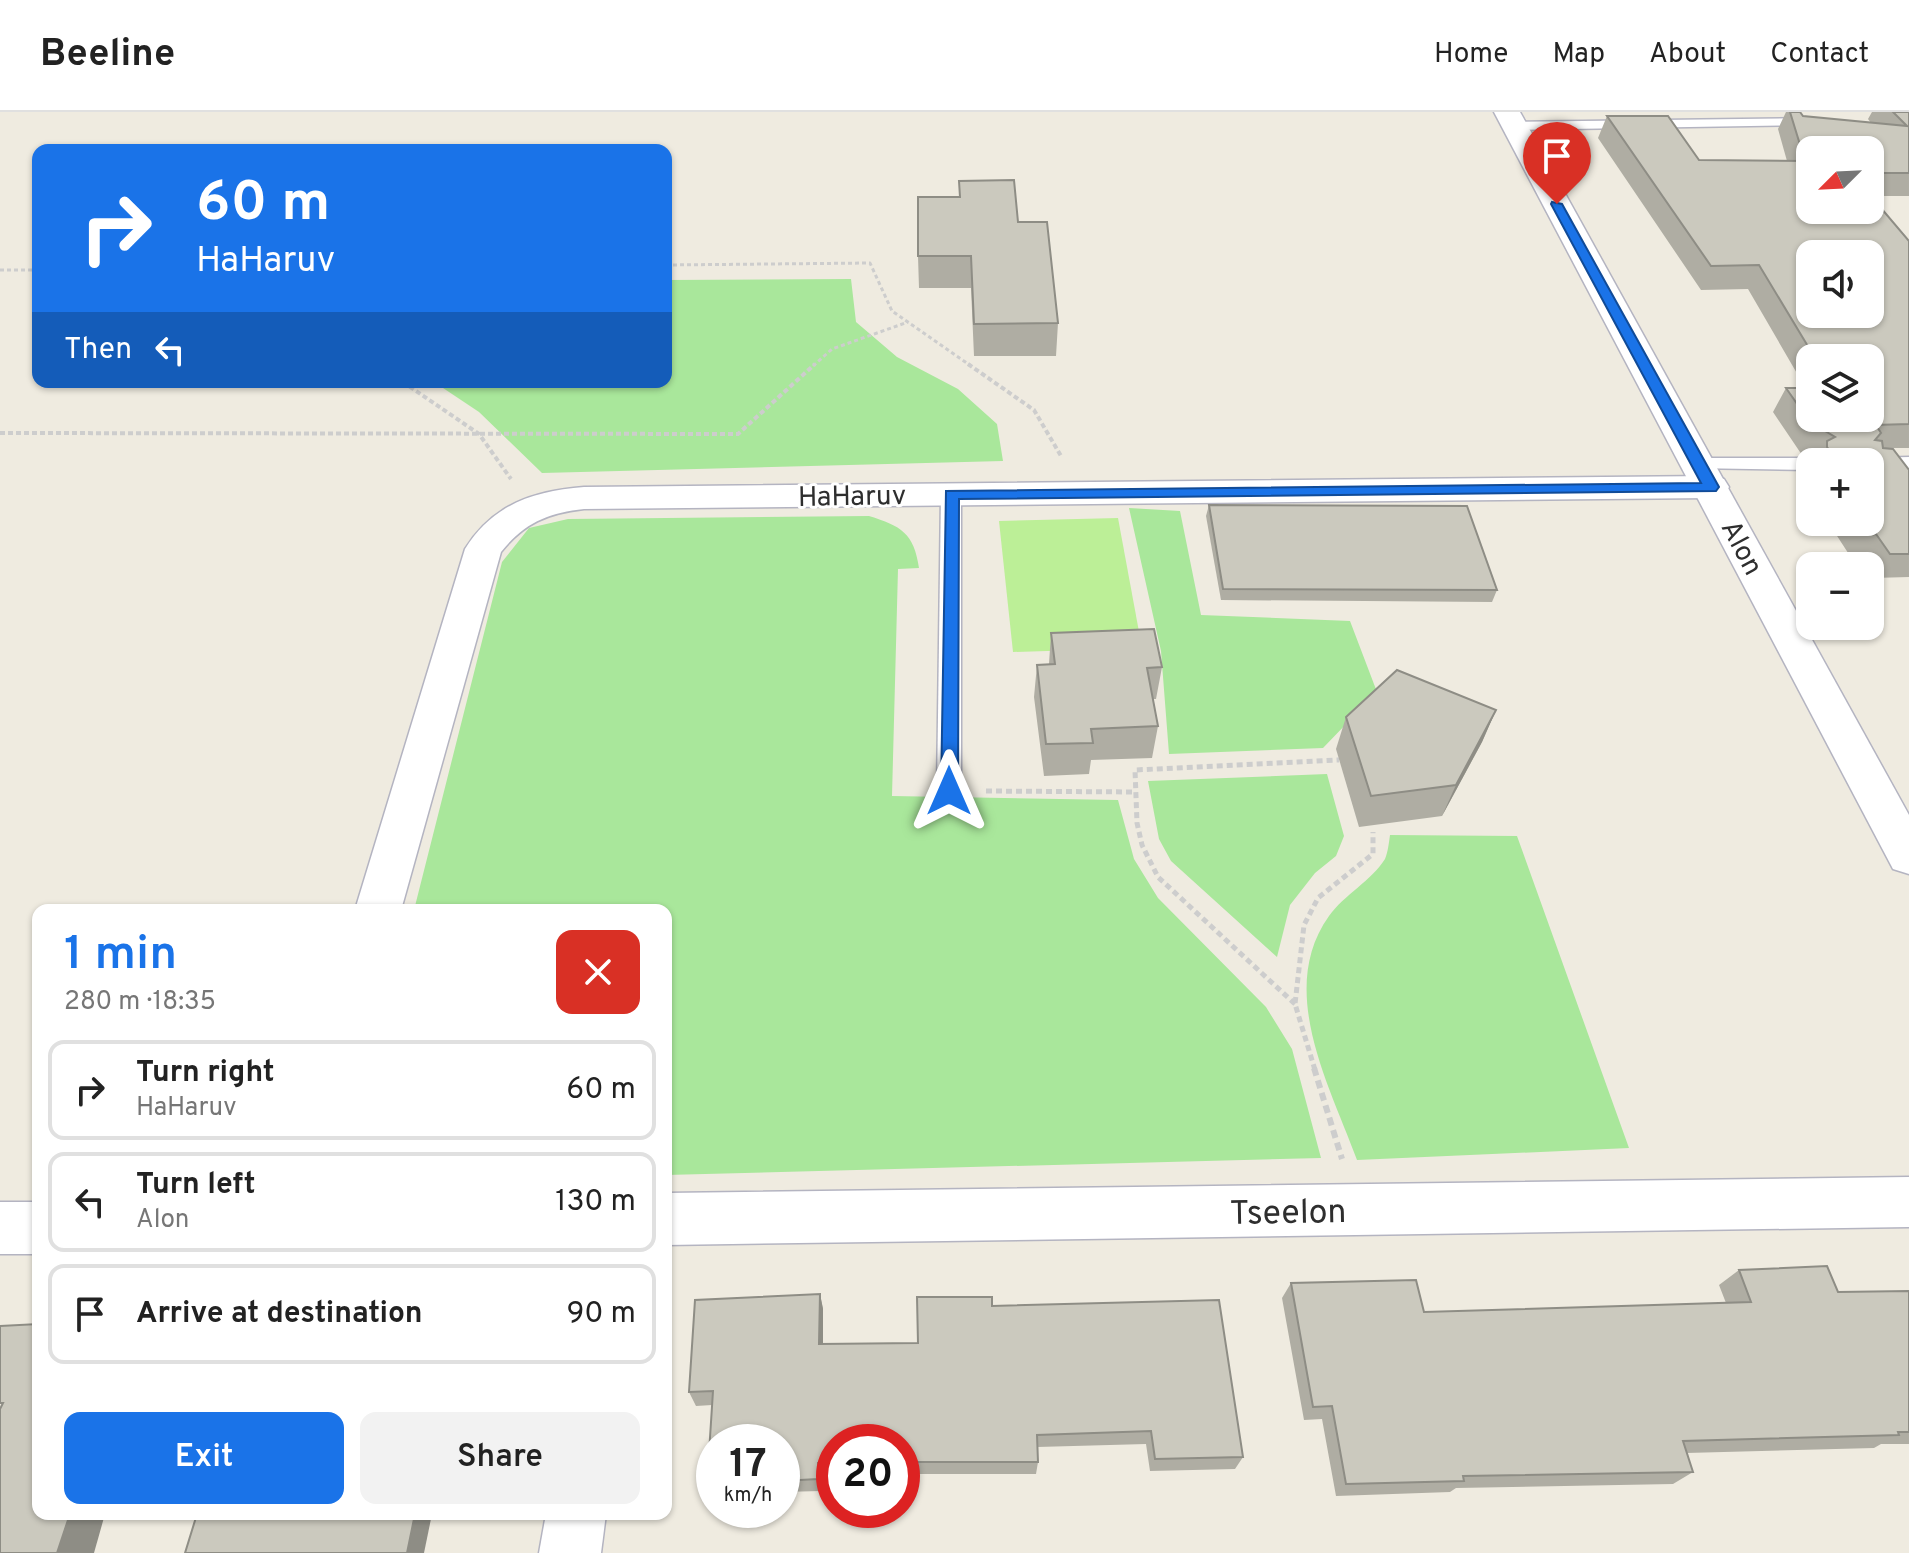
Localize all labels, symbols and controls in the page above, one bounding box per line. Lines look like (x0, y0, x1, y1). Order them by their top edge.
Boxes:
text: Beeline (40, 31, 175, 80)
text: Home (1434, 37, 1508, 73)
text: Map (1552, 37, 1605, 73)
text: About (1649, 37, 1726, 73)
text: Contact (1770, 37, 1869, 73)
pin (1523, 122, 1591, 204)
icon: arrive (1535, 134, 1579, 178)
north arrow (1796, 136, 1884, 224)
map controls (1796, 136, 1884, 640)
text: 60 m (196, 170, 330, 240)
icon: right (64, 176, 168, 280)
text: HaHaruv (196, 239, 335, 285)
button: sound (1796, 240, 1884, 328)
icon: left (148, 328, 192, 372)
text: Then (64, 332, 132, 369)
button: layers (1796, 344, 1884, 432)
button: + (1796, 448, 1884, 536)
street label: HaHaruv (798, 479, 907, 517)
street label: Alon (1711, 515, 1770, 582)
button: − (1796, 552, 1884, 640)
position arrow (907, 749, 991, 833)
text: 1 min (64, 926, 177, 986)
button: close (556, 930, 640, 1014)
text: 280 m · 18:35 (64, 986, 216, 1019)
text: Turn right (136, 1055, 274, 1092)
icon: right (68, 1068, 112, 1112)
text: 60 m (566, 1072, 636, 1109)
text: HaHaruv (136, 1092, 237, 1125)
text: Turn left (136, 1167, 256, 1204)
icon: left (68, 1180, 112, 1224)
text: 130 m (555, 1184, 636, 1221)
street label: Tseelon (1229, 1192, 1347, 1237)
text: Alon (136, 1204, 189, 1237)
icon: arrive (68, 1292, 112, 1336)
text: Arrive at destination (136, 1296, 422, 1333)
text: 90 m (567, 1296, 636, 1333)
button: Exit (64, 1412, 344, 1504)
button: Share (360, 1412, 640, 1504)
speed limit sign: 20 (816, 1424, 920, 1528)
text: 17 (729, 1441, 767, 1491)
text: km/h (724, 1483, 772, 1509)

